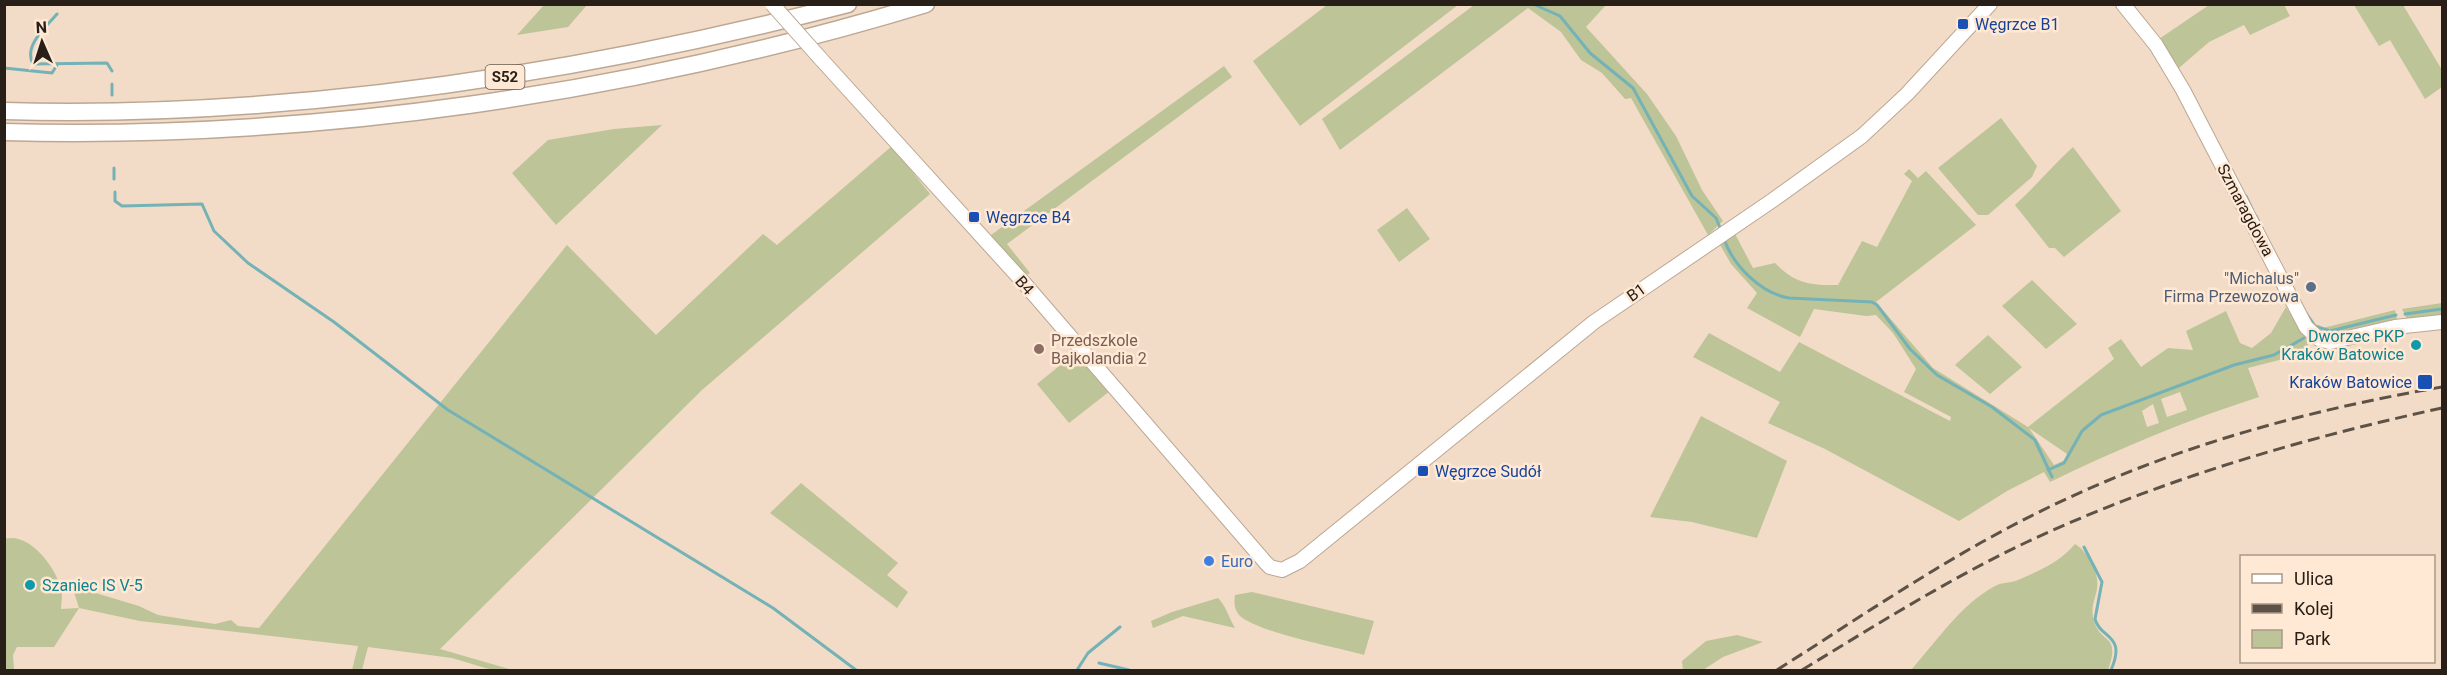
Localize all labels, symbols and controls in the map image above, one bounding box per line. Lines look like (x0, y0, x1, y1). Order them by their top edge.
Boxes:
north arrow (12, 12, 72, 72)
place label: Węgrzce B1 (1975, 15, 2059, 34)
marker: Węgrzce B1 (1956, 17, 1970, 31)
text: N (35, 18, 47, 37)
road number: S52 (486, 65, 524, 89)
street label: Szmaragdowa (2213, 161, 2278, 260)
place label: Węgrzce B4 (986, 208, 1070, 227)
marker: Węgrzce B4 (967, 210, 981, 224)
place label: "Michalus" Firma Przewozowa (2164, 269, 2299, 306)
street label: B4 (1011, 272, 1038, 299)
street label: B1 (1623, 279, 1650, 306)
marker: "Michalus" Firma Przewozowa (2304, 280, 2318, 294)
place label: Dworzec PKP Kraków Batowice (2281, 327, 2404, 364)
place label: Przedszkole Bajkolandia 2 (1051, 331, 1147, 368)
marker: Dworzec PKP Kraków Batowice (2409, 338, 2423, 352)
marker: Przedszkole Bajkolandia 2 (1032, 342, 1046, 356)
place label: Kraków Batowice (2289, 373, 2412, 392)
marker: Kraków Batowice (2416, 373, 2434, 391)
place label: Węgrzce Sudół (1435, 462, 1542, 481)
marker: Węgrzce Sudół (1416, 464, 1430, 478)
place label: Euro (1221, 552, 1253, 571)
marker: Euro (1202, 554, 1216, 568)
legend (2240, 555, 2435, 663)
text: Ulica (2294, 568, 2334, 589)
place label: Szaniec IS V-5 (42, 576, 143, 595)
marker: Szaniec IS V-5 (23, 578, 37, 592)
text: Kolej (2294, 598, 2334, 619)
text: Park (2294, 628, 2331, 649)

